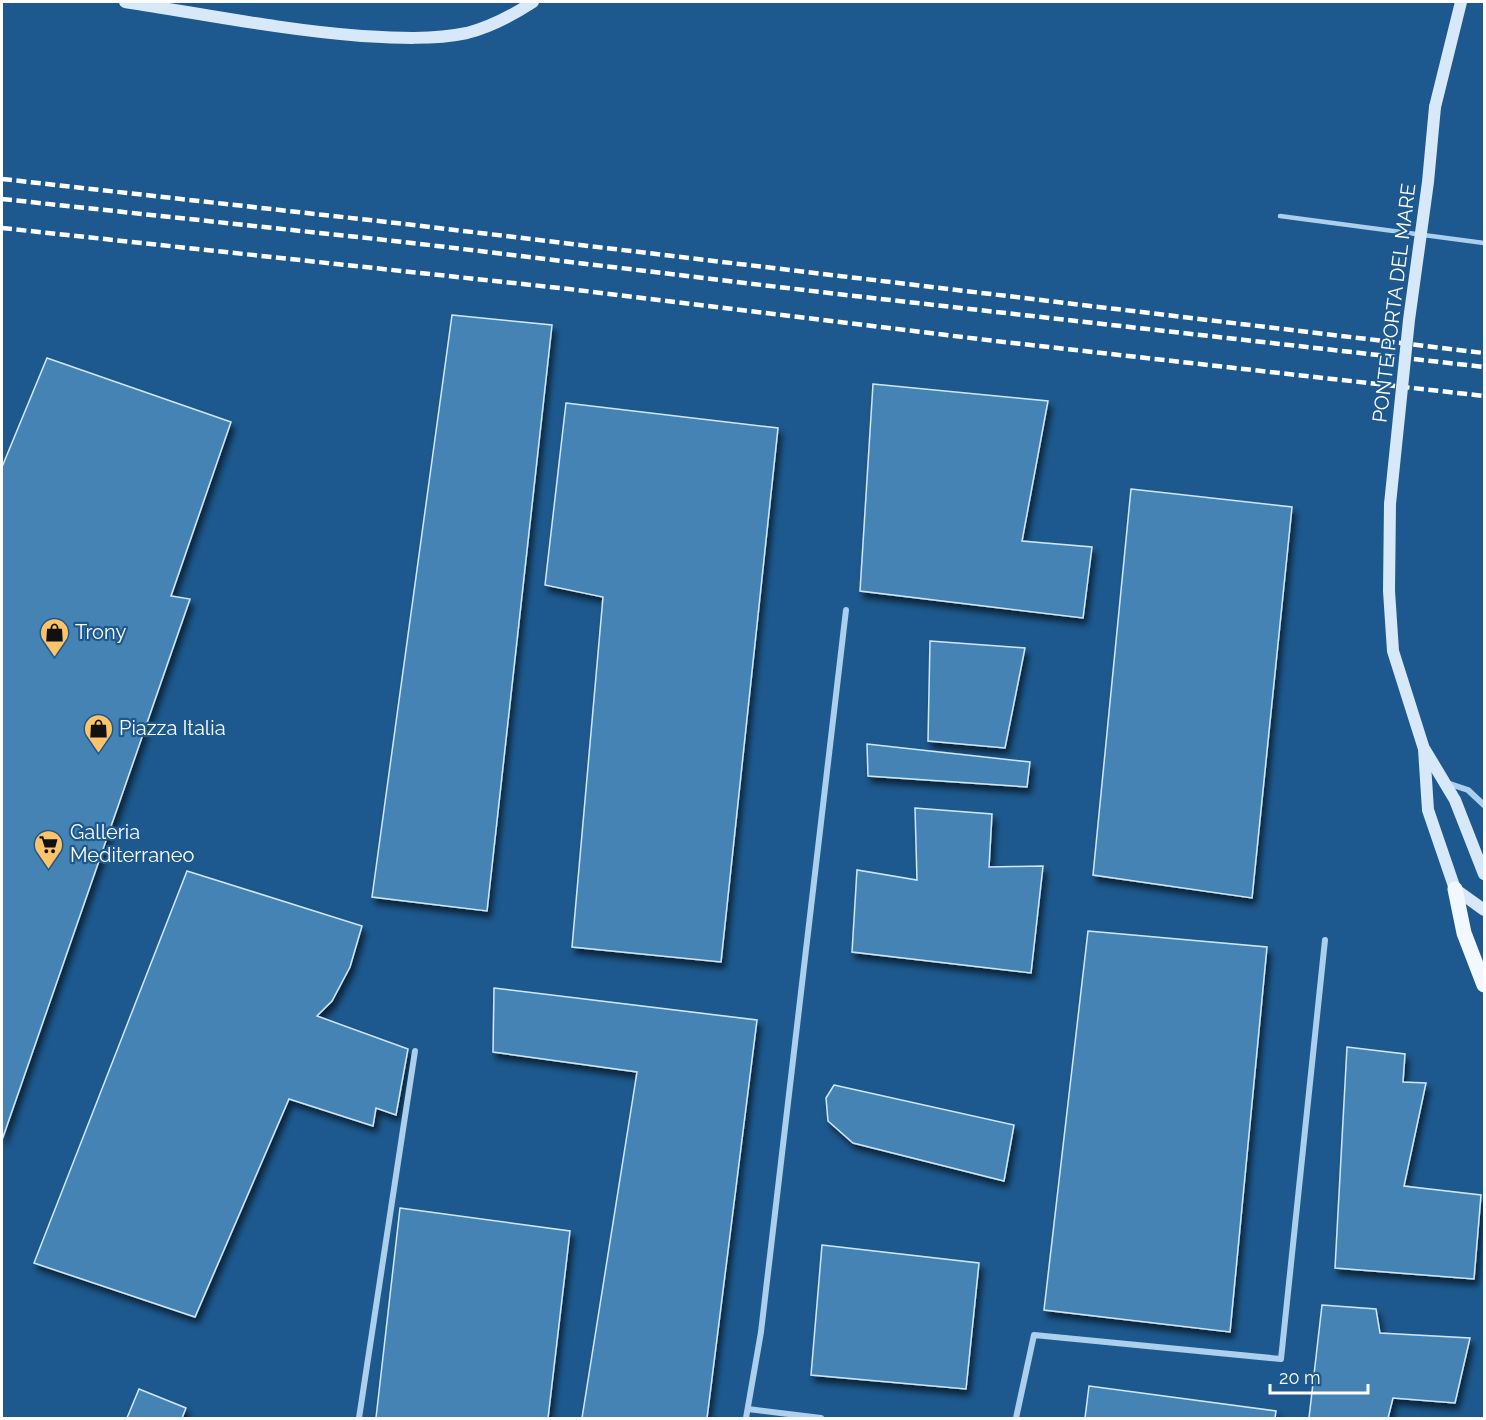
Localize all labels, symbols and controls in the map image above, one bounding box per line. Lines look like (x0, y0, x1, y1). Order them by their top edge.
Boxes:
street label: PONTE PORTA DEL MARE (1367, 182, 1421, 424)
shop icon: Trony (38, 616, 70, 658)
place label: Trony (75, 620, 126, 644)
shop icon: Piazza Italia (82, 712, 114, 754)
place label: Piazza Italia (119, 716, 226, 740)
place label: Galleria Mediterraneo (70, 820, 194, 867)
supermarket icon: Galleria Mediterraneo (33, 828, 65, 870)
scale bar (1270, 1357, 1368, 1395)
text: 20 m (1279, 1367, 1321, 1388)

